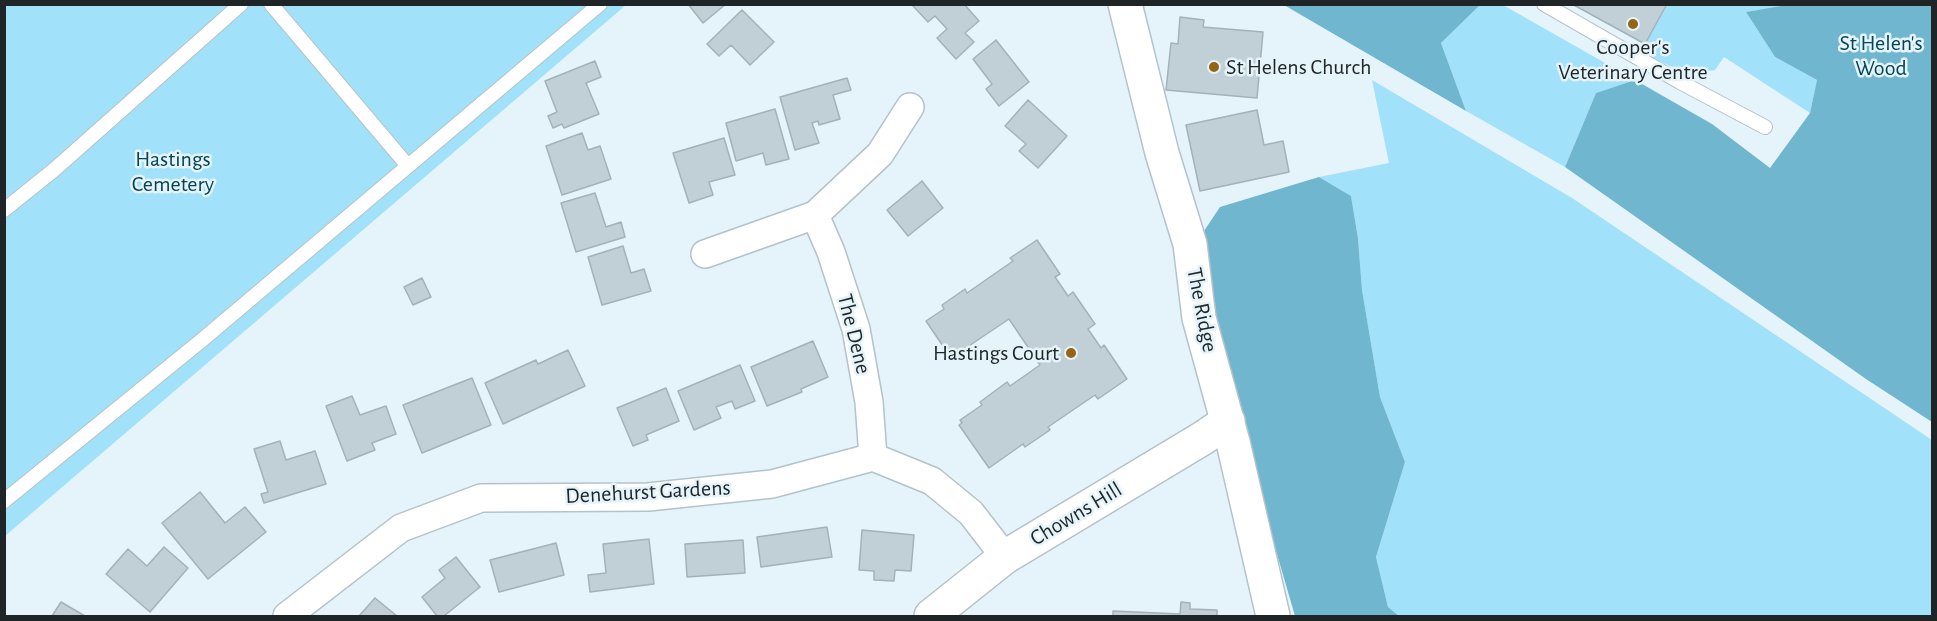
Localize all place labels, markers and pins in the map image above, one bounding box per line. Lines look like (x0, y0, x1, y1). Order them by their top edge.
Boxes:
marker: Cooper's Veterinary Centre (1626, 17, 1640, 31)
place label: Cooper's Veterinary Centre (1558, 34, 1708, 86)
place label: St Helens Church (1226, 54, 1371, 80)
marker: St Helens Church (1207, 60, 1221, 74)
place label: Hastings Court (933, 340, 1059, 366)
marker: Hastings Court (1064, 346, 1078, 360)

